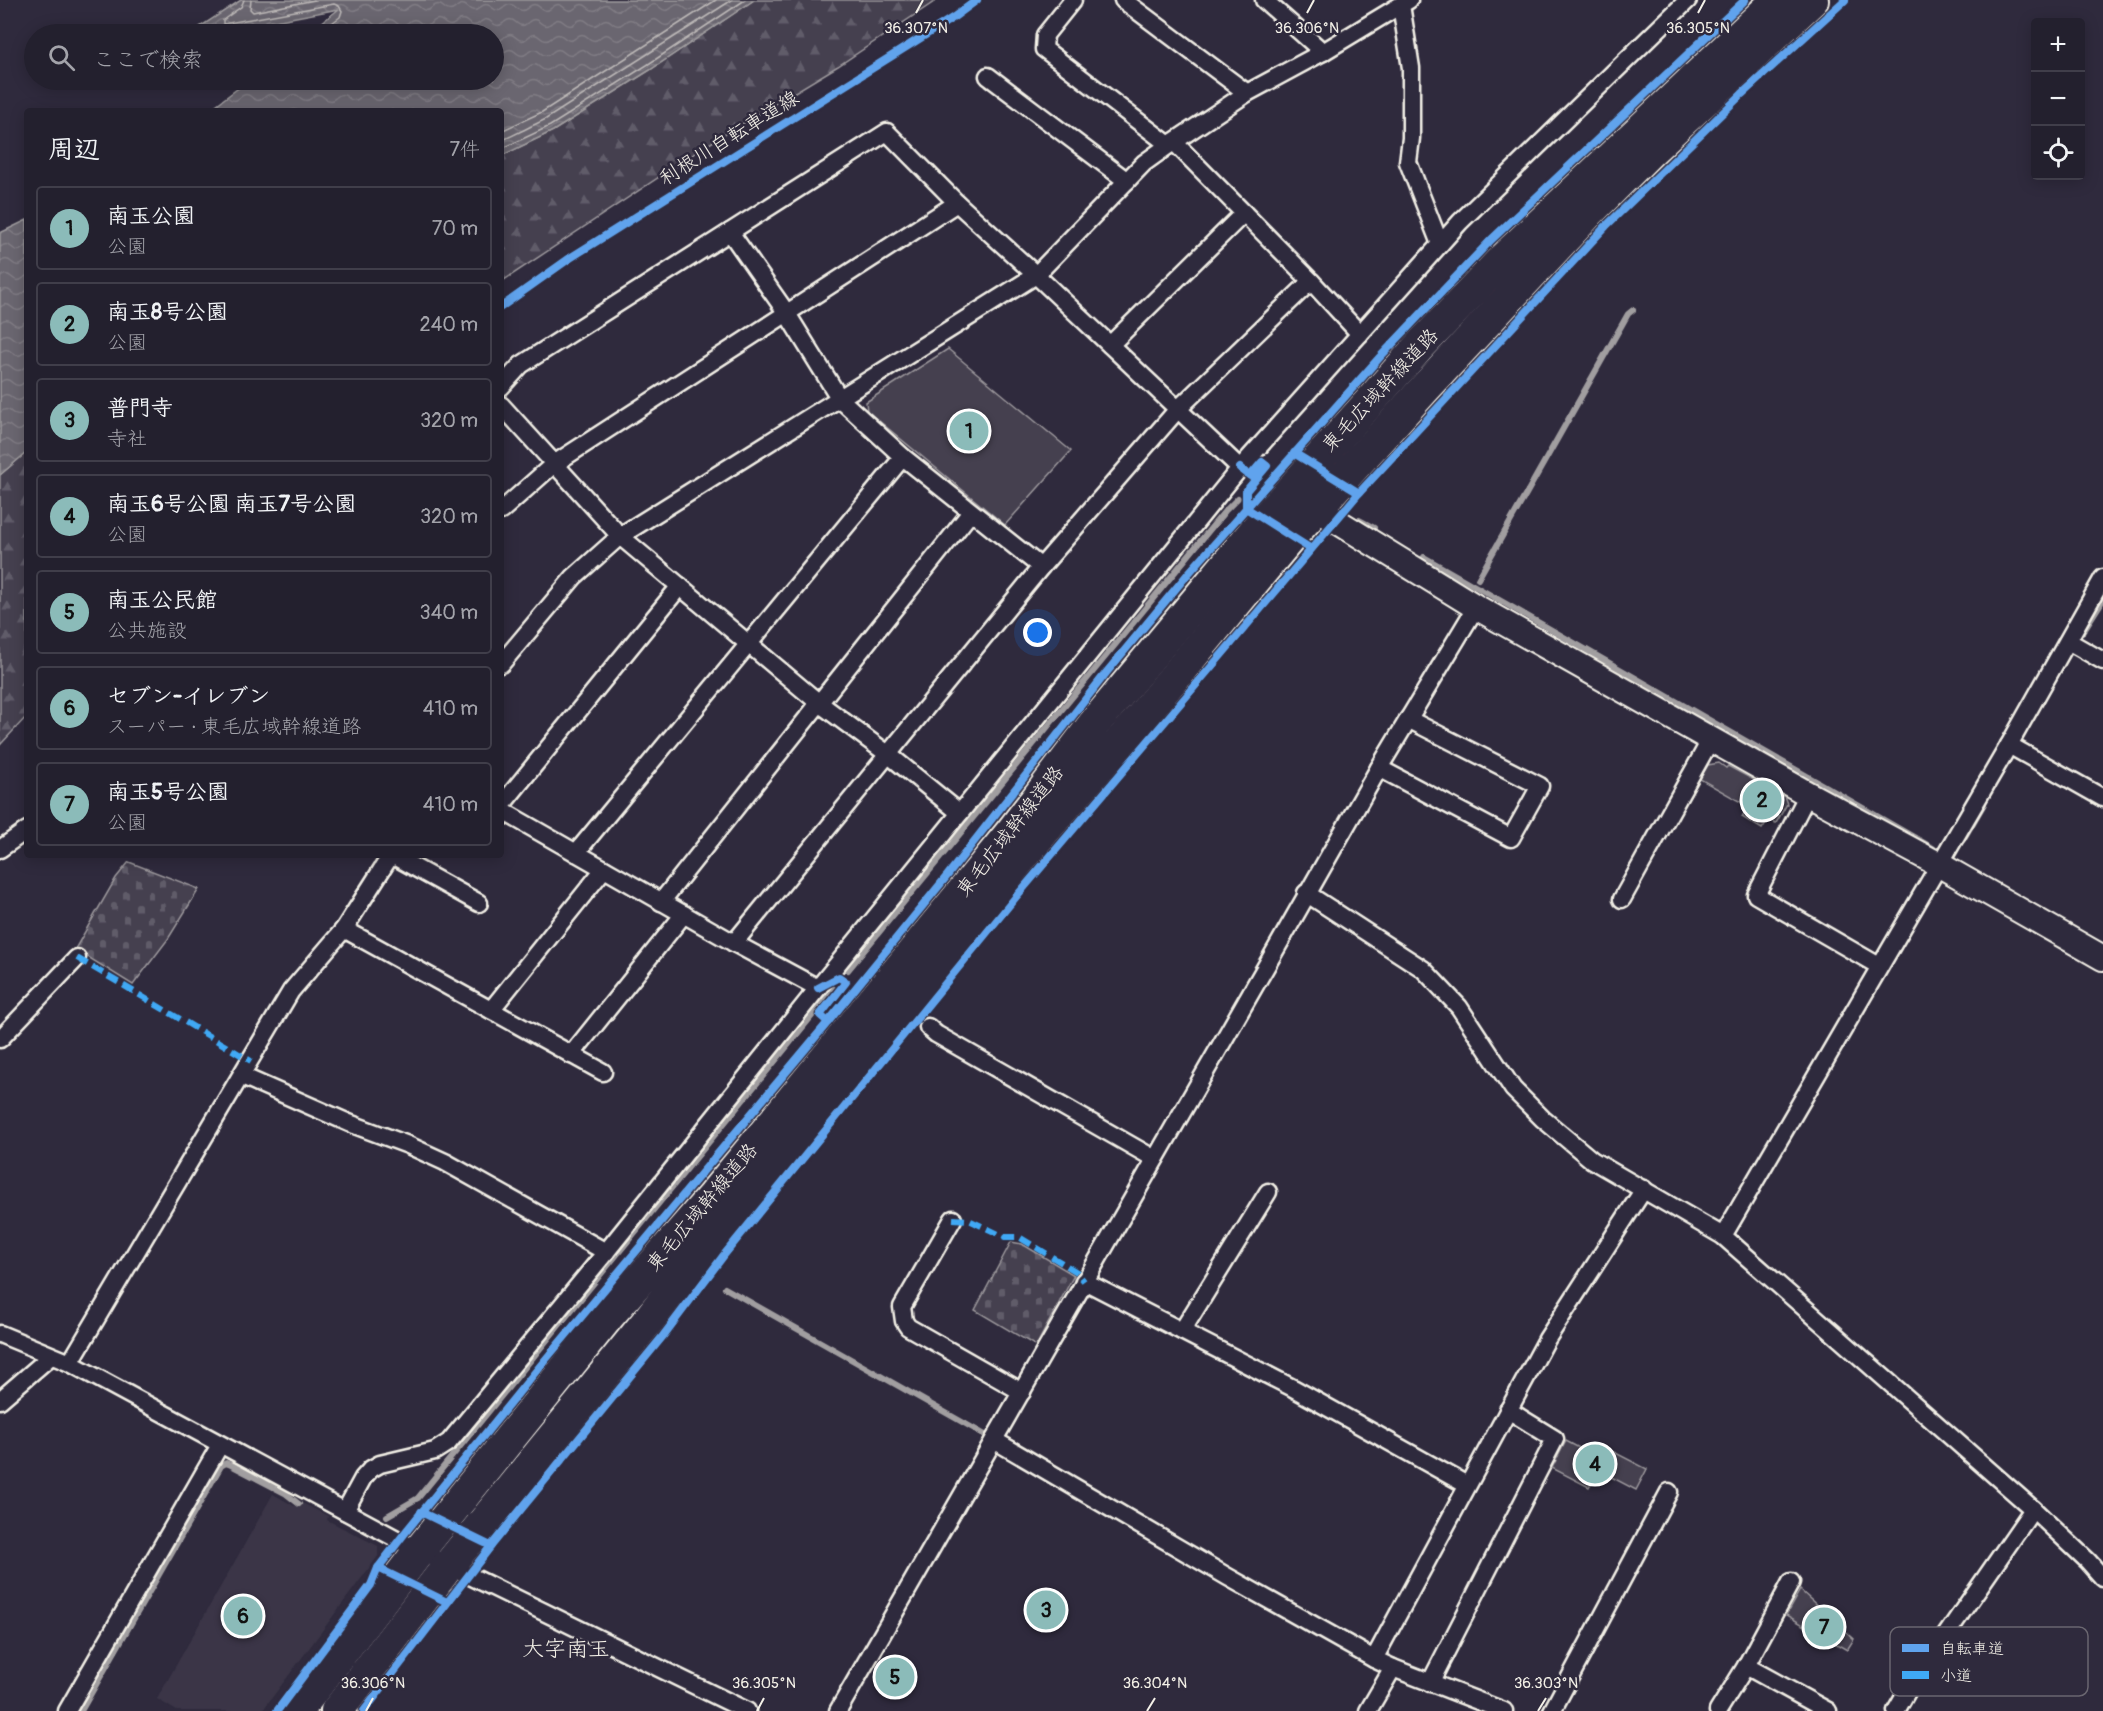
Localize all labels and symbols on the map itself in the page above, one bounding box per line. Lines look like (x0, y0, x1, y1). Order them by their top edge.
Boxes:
text: 36.307°N (884, 19, 948, 38)
text: 36.306°N (1275, 19, 1339, 38)
text: 36.305°N (1666, 19, 1730, 38)
street label: 利根川自転車道線 (655, 85, 803, 191)
street label: 東毛広域幹線道路 (1316, 323, 1444, 457)
pin: 1 (950, 408, 988, 454)
your location (1023, 618, 1052, 647)
street label: 東毛広域幹線道路 (951, 760, 1069, 902)
pin: 2 (1742, 778, 1782, 822)
street label: 東毛広域幹線道路 (641, 1138, 763, 1276)
pin: 4 (1576, 1442, 1614, 1486)
pin: 3 (1026, 1588, 1066, 1632)
pin: 6 (224, 1594, 262, 1638)
pin: 7 (1804, 1604, 1844, 1650)
legend (1890, 1627, 2088, 1696)
district label: 大字南玉 (522, 1635, 610, 1663)
text: 自転車道 (1940, 1639, 2004, 1659)
pin: 5 (876, 1654, 914, 1700)
text: 小道 (1940, 1666, 1972, 1686)
text: 36.306°N (341, 1674, 405, 1693)
text: 36.305°N (732, 1674, 796, 1693)
text: 36.304°N (1123, 1674, 1187, 1693)
text: 36.303°N (1514, 1674, 1578, 1693)

